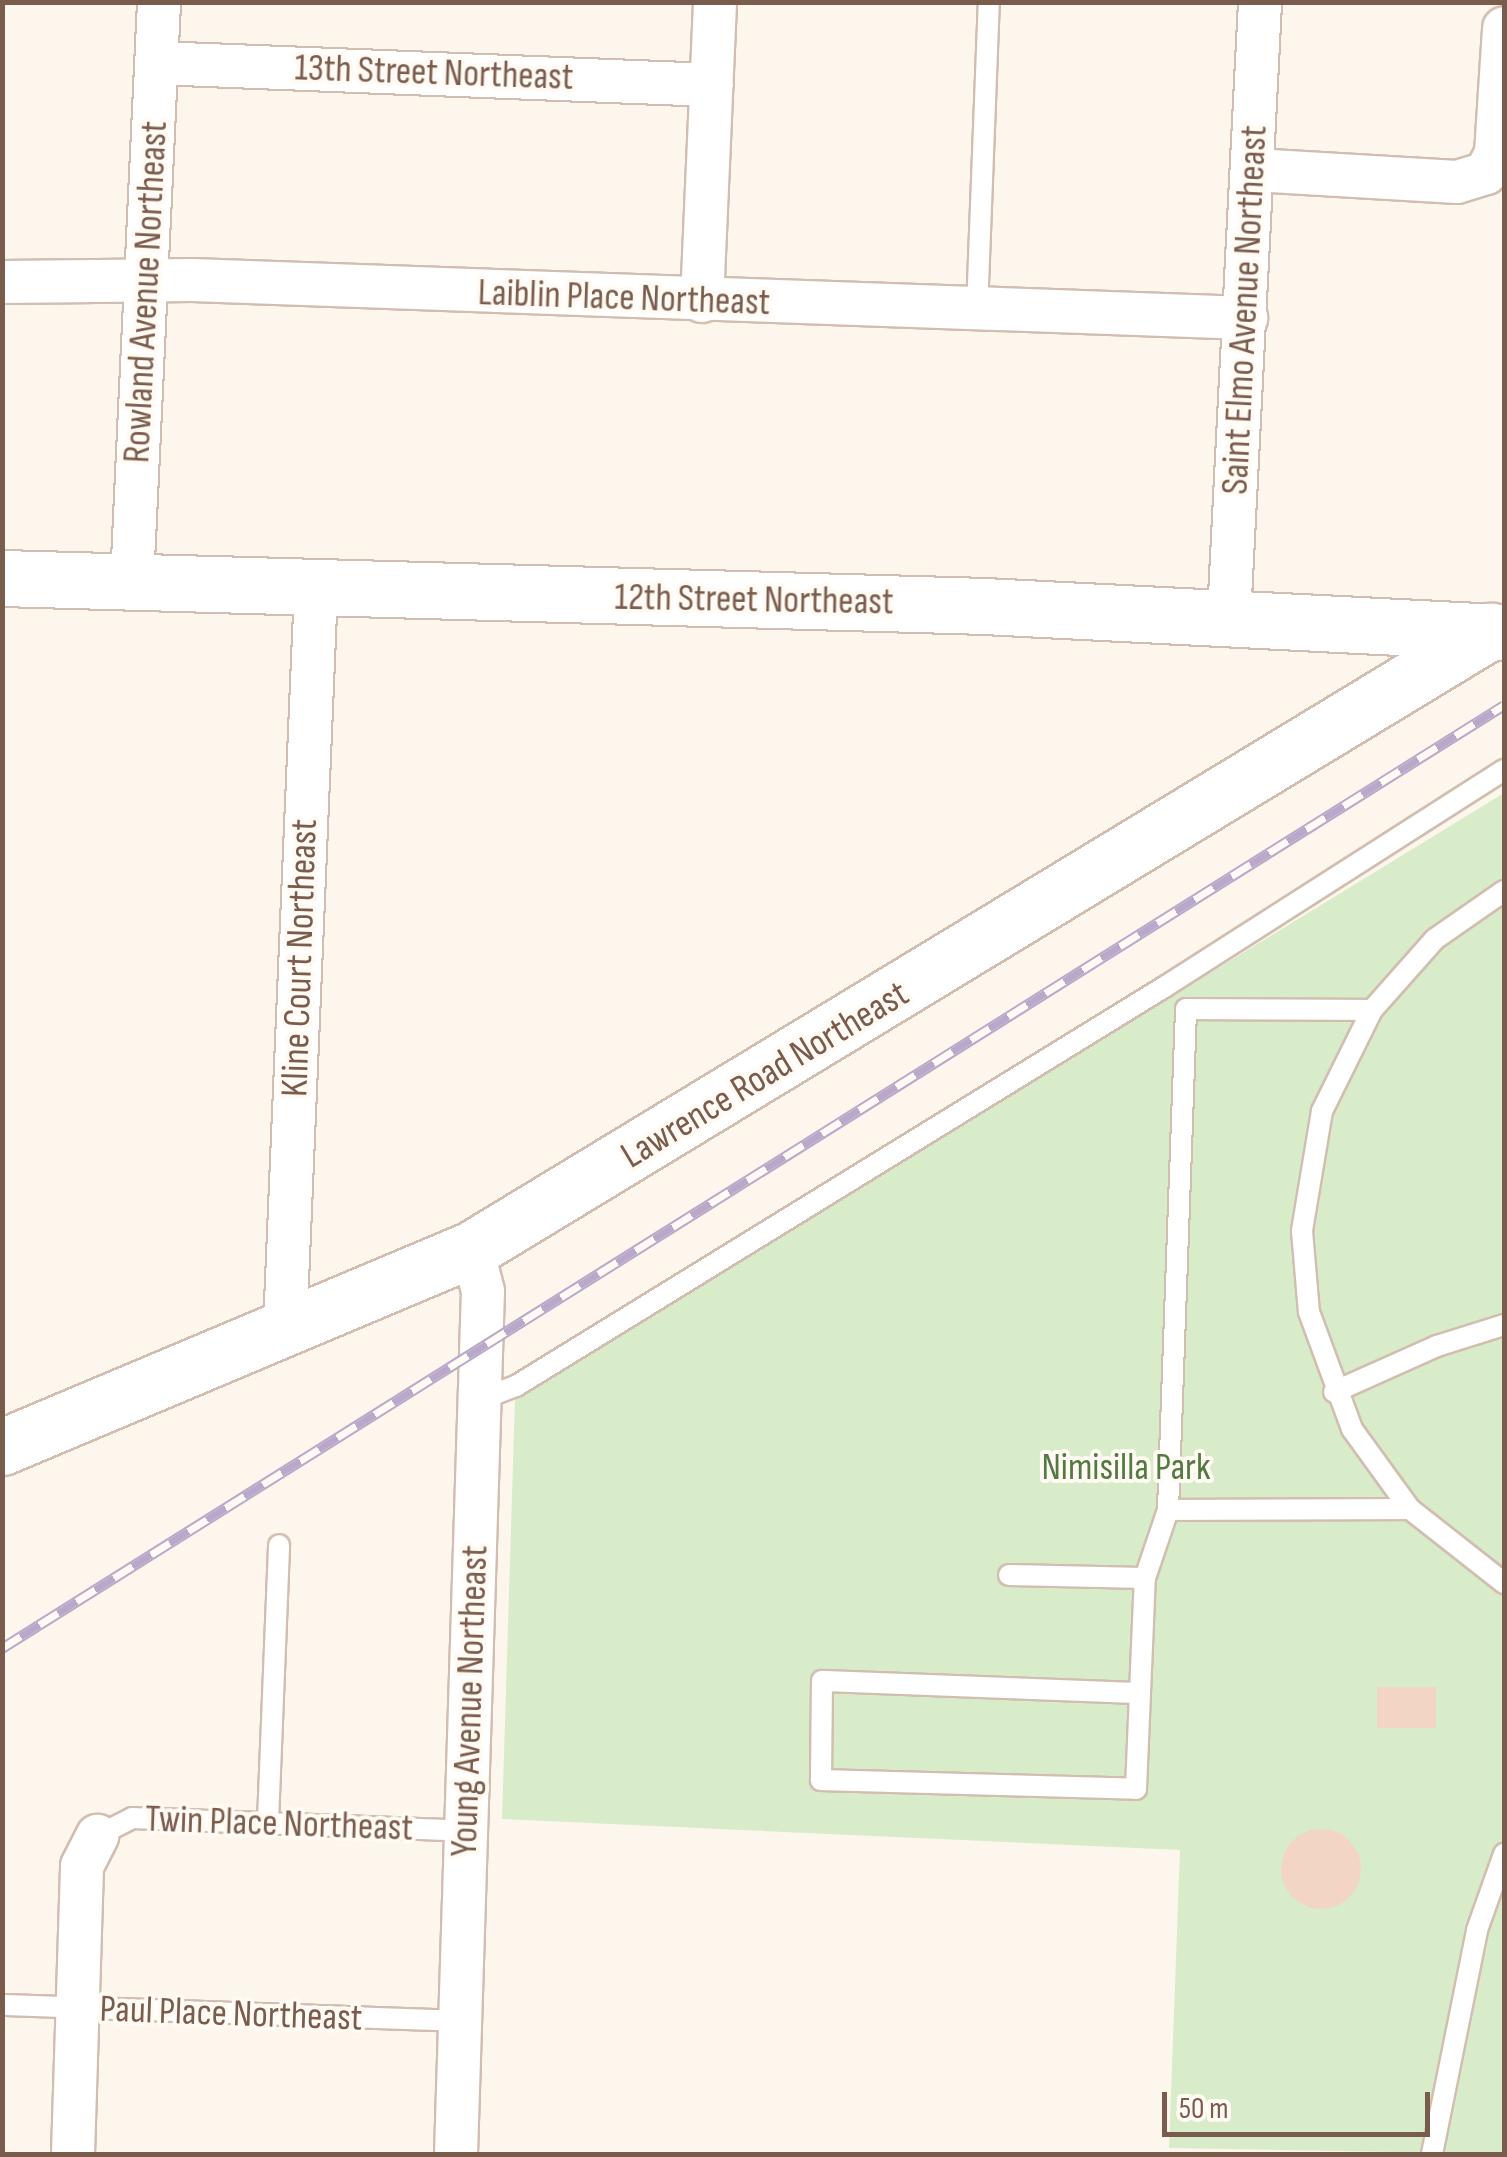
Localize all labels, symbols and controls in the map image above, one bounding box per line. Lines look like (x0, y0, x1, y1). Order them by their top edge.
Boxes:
street label: 13th Street Northeast (294, 45, 574, 101)
street label: Rowland Avenue Northeast (114, 120, 178, 464)
street label: Saint Elmo Avenue Northeast (1213, 124, 1277, 496)
street label: Laiblin Place Northeast (477, 270, 771, 326)
street label: 12th Street Northeast (614, 575, 894, 625)
street label: Kline Court Northeast (272, 818, 328, 1098)
street label: Lawrence Road Northeast (613, 971, 917, 1179)
park label: Nimisilla Park (1041, 1445, 1211, 1491)
street label: Young Avenue Northeast (442, 1545, 498, 1857)
street label: Twin Place Northeast (144, 1797, 414, 1851)
street label: Paul Place Northeast (99, 1987, 363, 2041)
scale bar (1167, 2072, 1434, 2134)
text: 50 m (1179, 2091, 1228, 2127)

